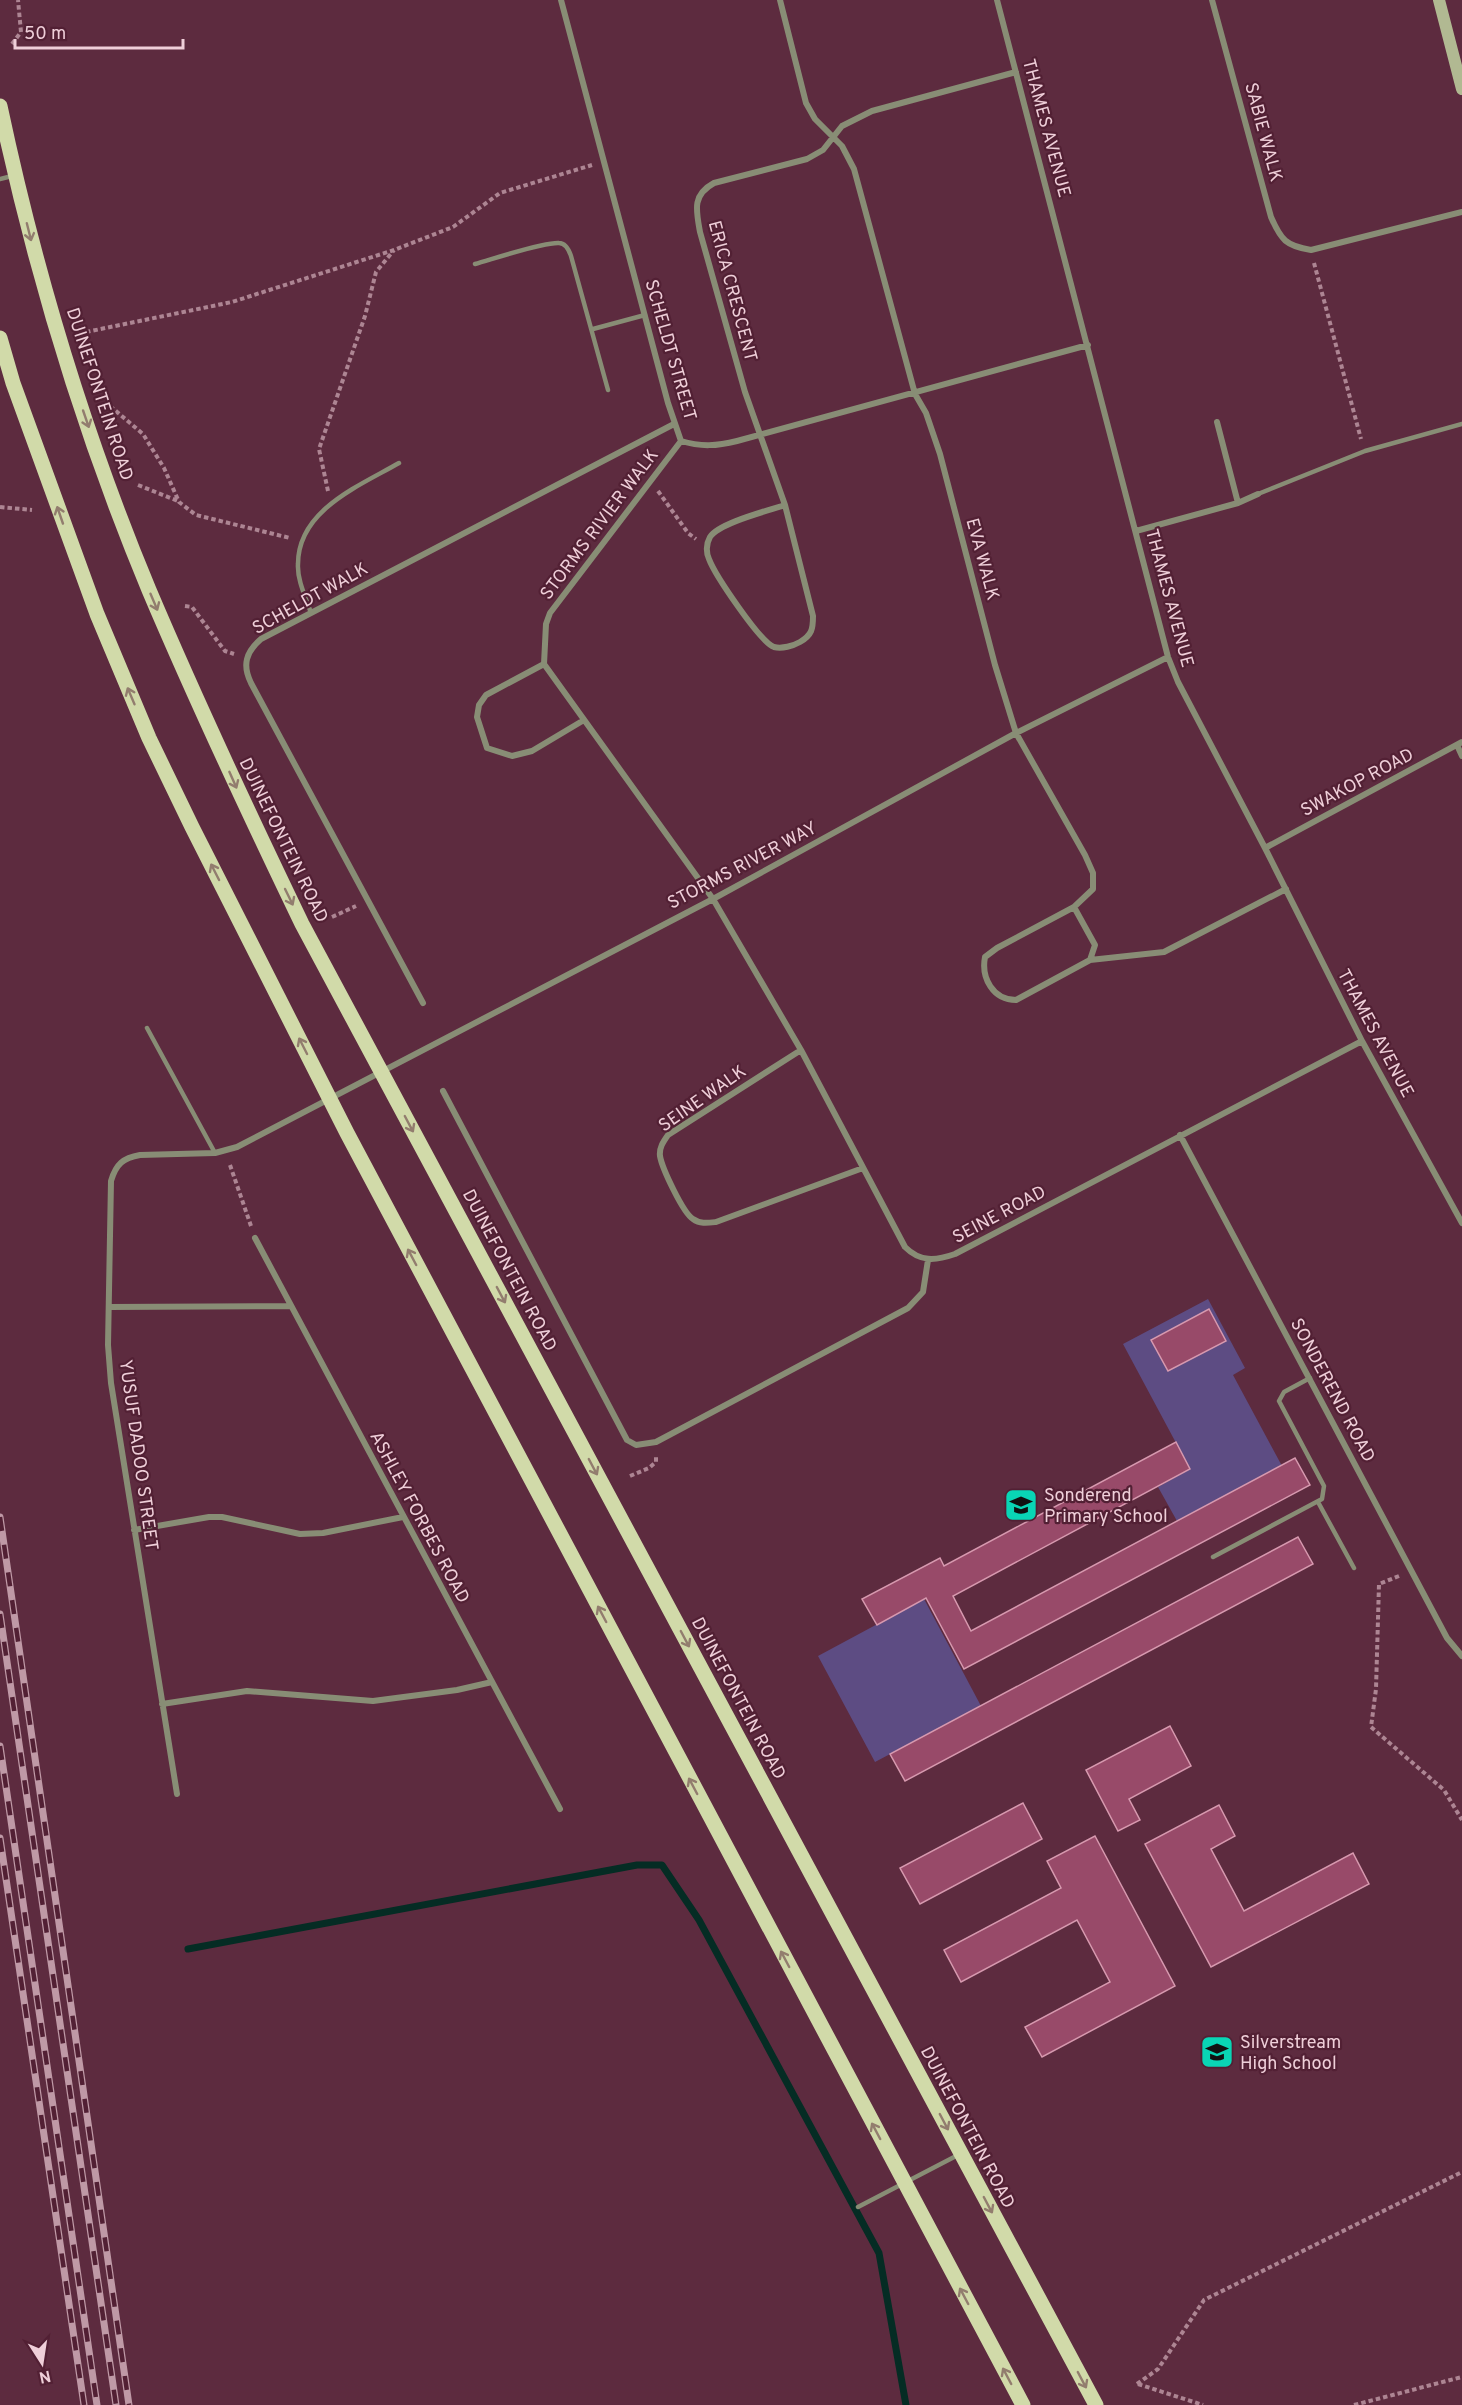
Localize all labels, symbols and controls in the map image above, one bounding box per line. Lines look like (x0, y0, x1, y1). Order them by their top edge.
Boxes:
scale bar (15, 12, 183, 50)
text: 50 m (24, 23, 66, 46)
street label: THAMES AVENUE (1016, 57, 1075, 200)
street label: SABIE WALK (1238, 80, 1287, 185)
street label: ERICA CRESCENT (702, 218, 761, 364)
one-way arrow (24, 223, 36, 242)
street label: SCHELDT STREET (638, 277, 701, 424)
street label: DUINEFONTEIN ROAD (60, 305, 137, 484)
one-way arrow (81, 409, 92, 428)
street label: STORMS RIVIER WALK (536, 445, 665, 605)
one-way arrow (54, 506, 65, 525)
street label: EVA WALK (960, 516, 1004, 603)
street label: THAMES AVENUE (1139, 527, 1198, 670)
street label: SCHELDT WALK (249, 558, 373, 641)
one-way arrow (149, 592, 161, 610)
one-way arrow (125, 688, 137, 706)
street label: SWAKOP ROAD (1297, 744, 1418, 823)
street label: DUINEFONTEIN ROAD (233, 755, 333, 927)
one-way arrow (228, 770, 240, 788)
street label: STORMS RIVER WAY (664, 817, 821, 915)
one-way arrow (209, 864, 220, 882)
one-way arrow (284, 887, 295, 905)
street label: THAMES AVENUE (1331, 965, 1418, 1102)
one-way arrow (297, 1038, 308, 1056)
street label: SEINE WALK (655, 1061, 751, 1138)
one-way arrow (404, 1114, 415, 1132)
street label: SEINE ROAD (949, 1181, 1050, 1250)
street label: DUINEFONTEIN ROAD (456, 1186, 561, 1356)
one-way arrow (406, 1248, 417, 1266)
one-way arrow (496, 1286, 507, 1304)
street label: SONDEREND ROAD (1284, 1315, 1379, 1467)
street label: YUSUF DADOO STREET (113, 1358, 162, 1552)
street label: ASHLEY FORBES ROAD (364, 1428, 474, 1608)
one-way arrow (588, 1458, 599, 1476)
place label: Sonderend Primary School (1044, 1485, 1168, 1529)
school or university icon: Sonderend Primary School (1003, 1487, 1039, 1523)
one-way arrow (596, 1606, 608, 1623)
street label: DUINEFONTEIN ROAD (685, 1614, 790, 1784)
one-way arrow (680, 1630, 691, 1648)
one-way arrow (687, 1778, 698, 1796)
one-way arrow (779, 1950, 790, 1968)
place label: Silverstream High School (1240, 2032, 1341, 2076)
school or university icon: Silverstream High School (1199, 2034, 1235, 2070)
street label: DUINEFONTEIN ROAD (914, 2043, 1019, 2213)
one-way arrow (939, 2113, 950, 2131)
one-way arrow (870, 2122, 881, 2140)
one-way arrow (982, 2196, 994, 2213)
one-way arrow (958, 2288, 970, 2305)
north arrow (12, 2333, 72, 2393)
text: N (37, 2365, 52, 2387)
one-way arrow (1001, 2368, 1013, 2385)
one-way arrow (1076, 2371, 1088, 2388)

